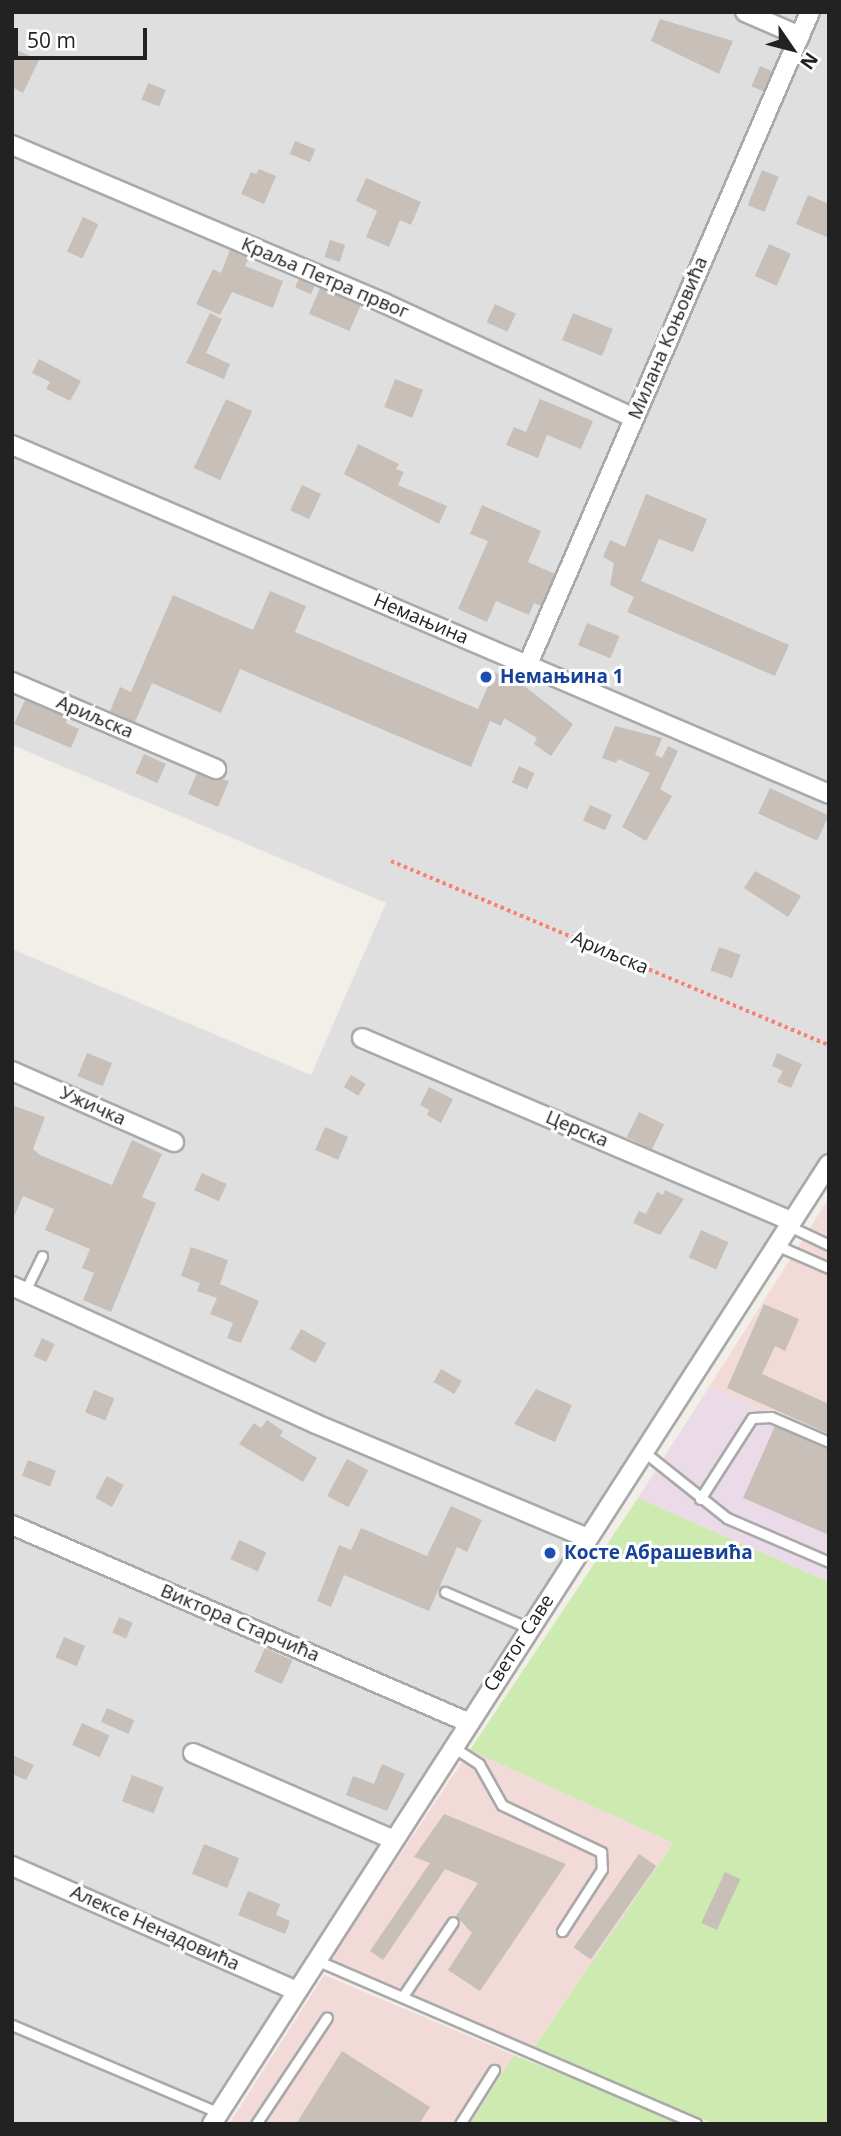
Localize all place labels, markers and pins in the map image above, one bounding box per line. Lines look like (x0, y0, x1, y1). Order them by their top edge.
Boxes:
place label: Немањина 1 (500, 666, 624, 688)
marker: Немањина 1 (478, 669, 494, 685)
place label: Косте Абрашевића (564, 1542, 753, 1564)
marker: Косте Абрашевића (542, 1545, 558, 1561)

